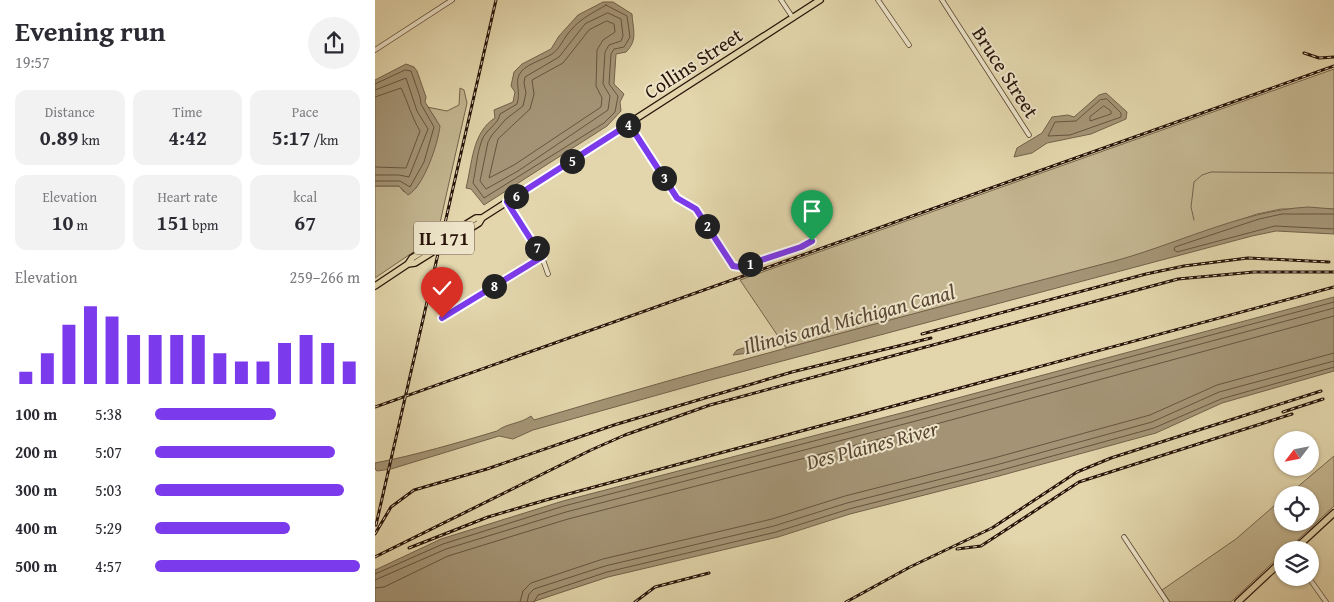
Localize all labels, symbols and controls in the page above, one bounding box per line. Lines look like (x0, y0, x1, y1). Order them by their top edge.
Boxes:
text: Evening run (15, 10, 166, 51)
button: share (308, 17, 360, 69)
street label: Collins Street (638, 20, 748, 106)
street label: Bruce Street (966, 21, 1046, 123)
text: 19:57 (15, 50, 50, 74)
text: Distance (45, 102, 95, 122)
text: Time (173, 102, 202, 122)
text: Pace (292, 102, 319, 122)
pin: 4 (615, 112, 641, 138)
text: 4 (625, 115, 632, 135)
text: 0.89 (40, 122, 78, 153)
text: 4:42 (168, 122, 207, 153)
text: 5:17 (272, 122, 310, 153)
text: km (78, 130, 100, 150)
text: /km (310, 130, 339, 150)
pin: 5 (559, 148, 585, 174)
text: 5 (569, 151, 576, 171)
pin: 3 (651, 166, 677, 190)
text: 3 (661, 168, 668, 188)
pin: 6 (503, 184, 529, 208)
text: 6 (513, 186, 520, 206)
text: Elevation (42, 187, 97, 207)
text: Heart rate (157, 187, 218, 207)
text: kcal (293, 187, 317, 207)
pin (791, 190, 833, 241)
icon: arrive (798, 197, 826, 225)
text: 10 (52, 207, 73, 238)
text: 151 (157, 207, 189, 238)
text: 67 (294, 207, 316, 238)
pin: 2 (695, 214, 719, 238)
text: m (73, 215, 88, 235)
text: bpm (189, 215, 218, 235)
text: 2 (704, 216, 711, 236)
road number: IL 171 (414, 222, 474, 254)
pin: 7 (525, 236, 549, 260)
text: 7 (534, 238, 541, 258)
pin: 1 (737, 252, 763, 276)
text: 1 (747, 254, 754, 274)
text: Elevation (15, 265, 78, 289)
text: 259–266 m (290, 265, 360, 289)
pin (421, 267, 463, 318)
icon: check (428, 274, 456, 302)
pin: 8 (481, 274, 507, 298)
text: 8 (491, 276, 498, 296)
water label: Illinois and Michigan Canal (740, 276, 958, 362)
text: 100 m (15, 402, 57, 426)
text: 5:38 (95, 402, 122, 426)
water label: Des Plaines River (802, 412, 943, 478)
north arrow (1274, 431, 1319, 476)
map controls (1274, 431, 1319, 586)
text: 200 m (15, 440, 57, 464)
text: 5:07 (95, 440, 122, 464)
text: 300 m (15, 478, 57, 502)
text: 5:03 (95, 478, 122, 502)
button: locate (1274, 486, 1319, 531)
text: 400 m (15, 516, 57, 540)
text: 5:29 (95, 516, 122, 540)
button: layers (1274, 541, 1319, 586)
text: 500 m (15, 554, 57, 578)
text: 4:57 (95, 554, 122, 578)

